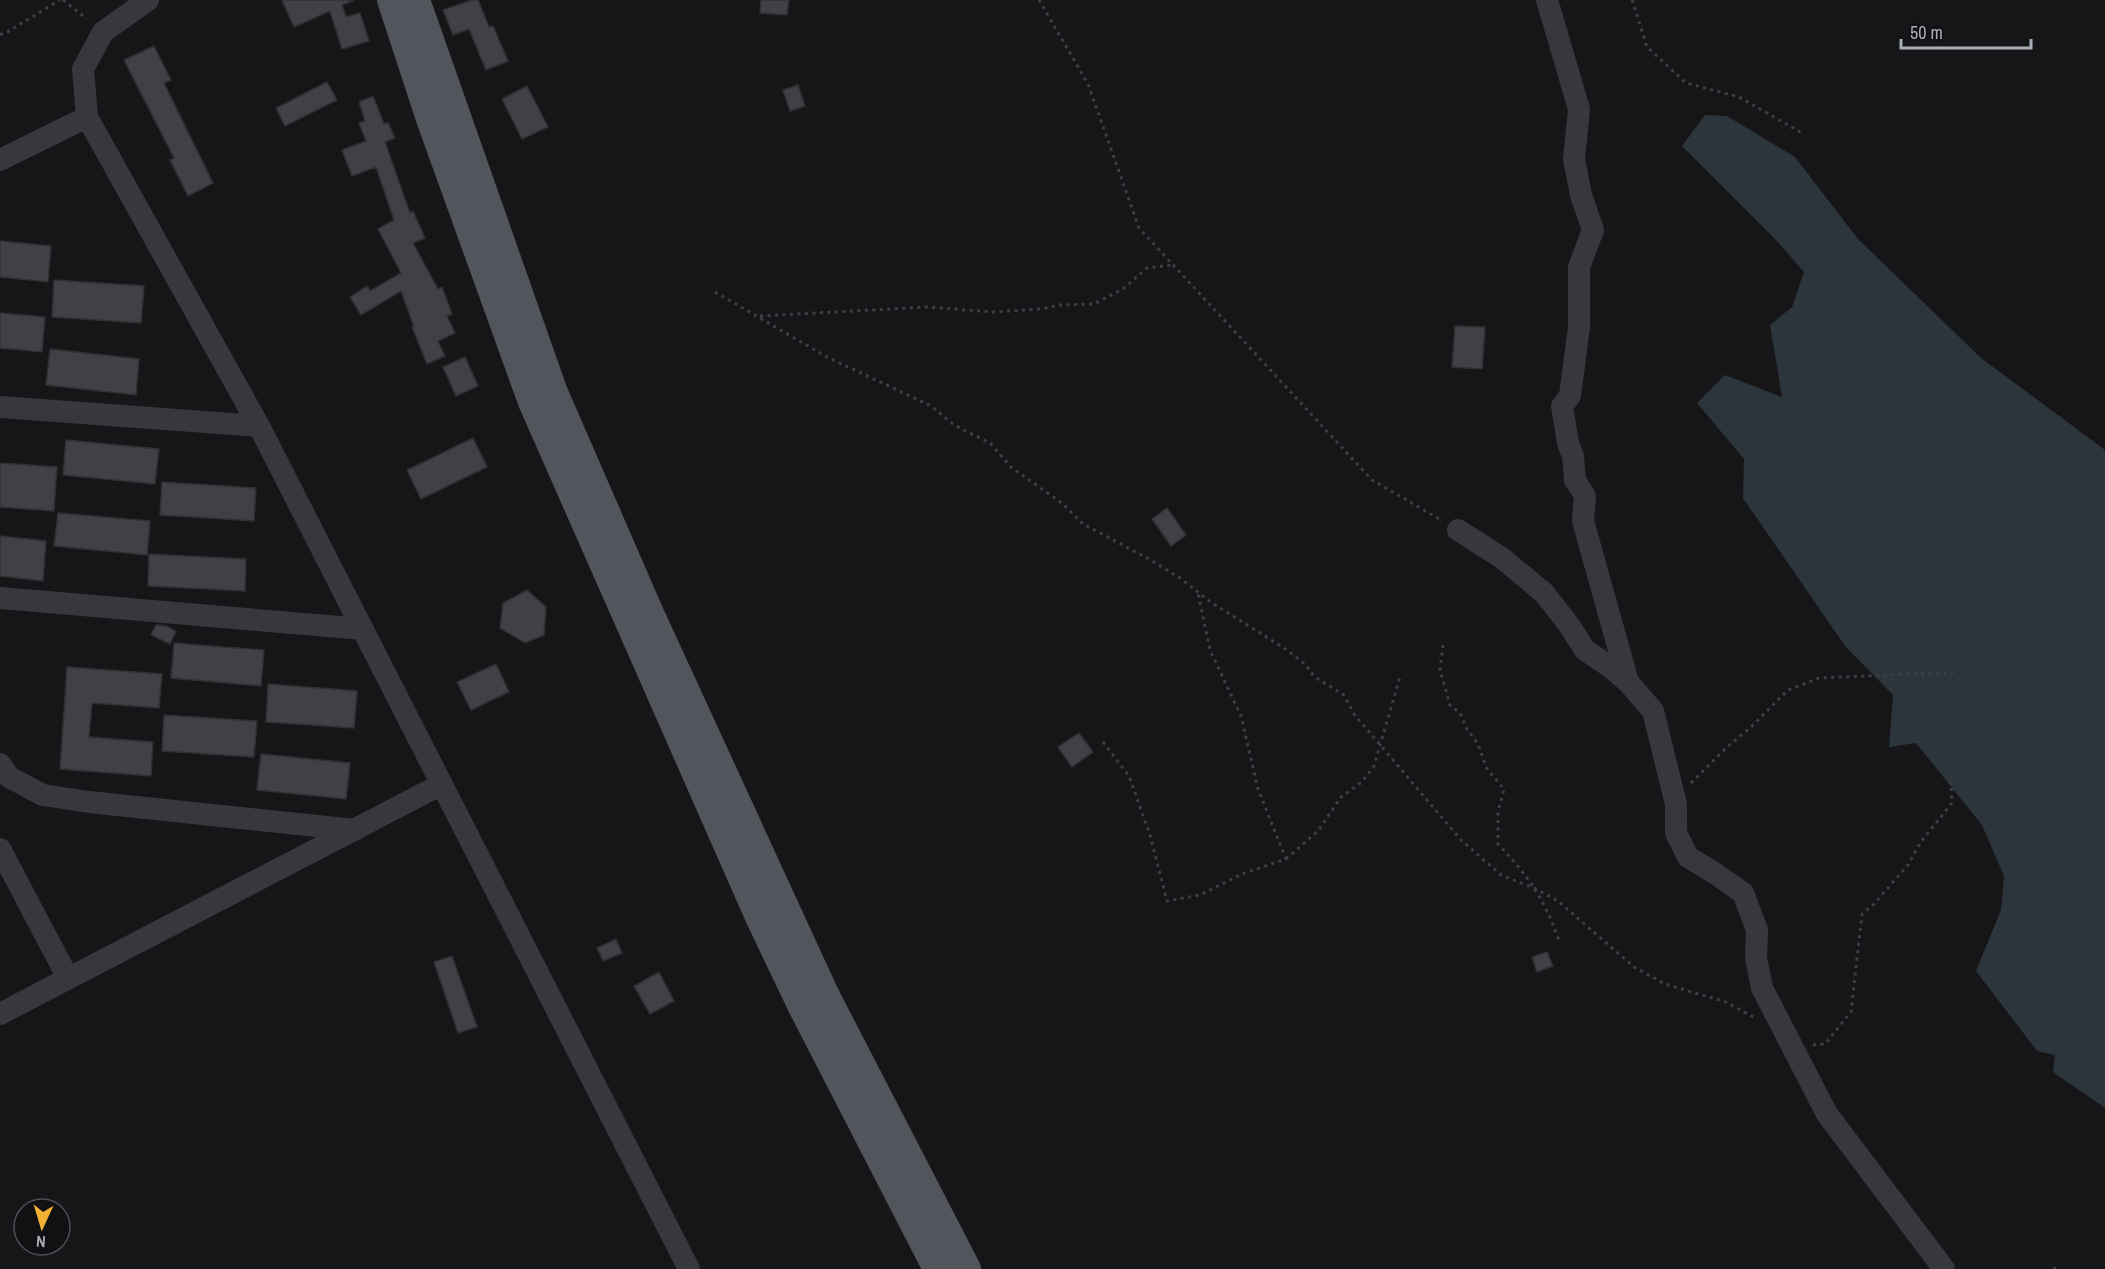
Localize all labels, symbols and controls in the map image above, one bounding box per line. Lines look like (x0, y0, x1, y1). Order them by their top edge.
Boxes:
scale bar (1901, 12, 2032, 50)
text: 50 m (1910, 20, 1943, 45)
north arrow (12, 1197, 72, 1257)
text: N (35, 1231, 46, 1253)

